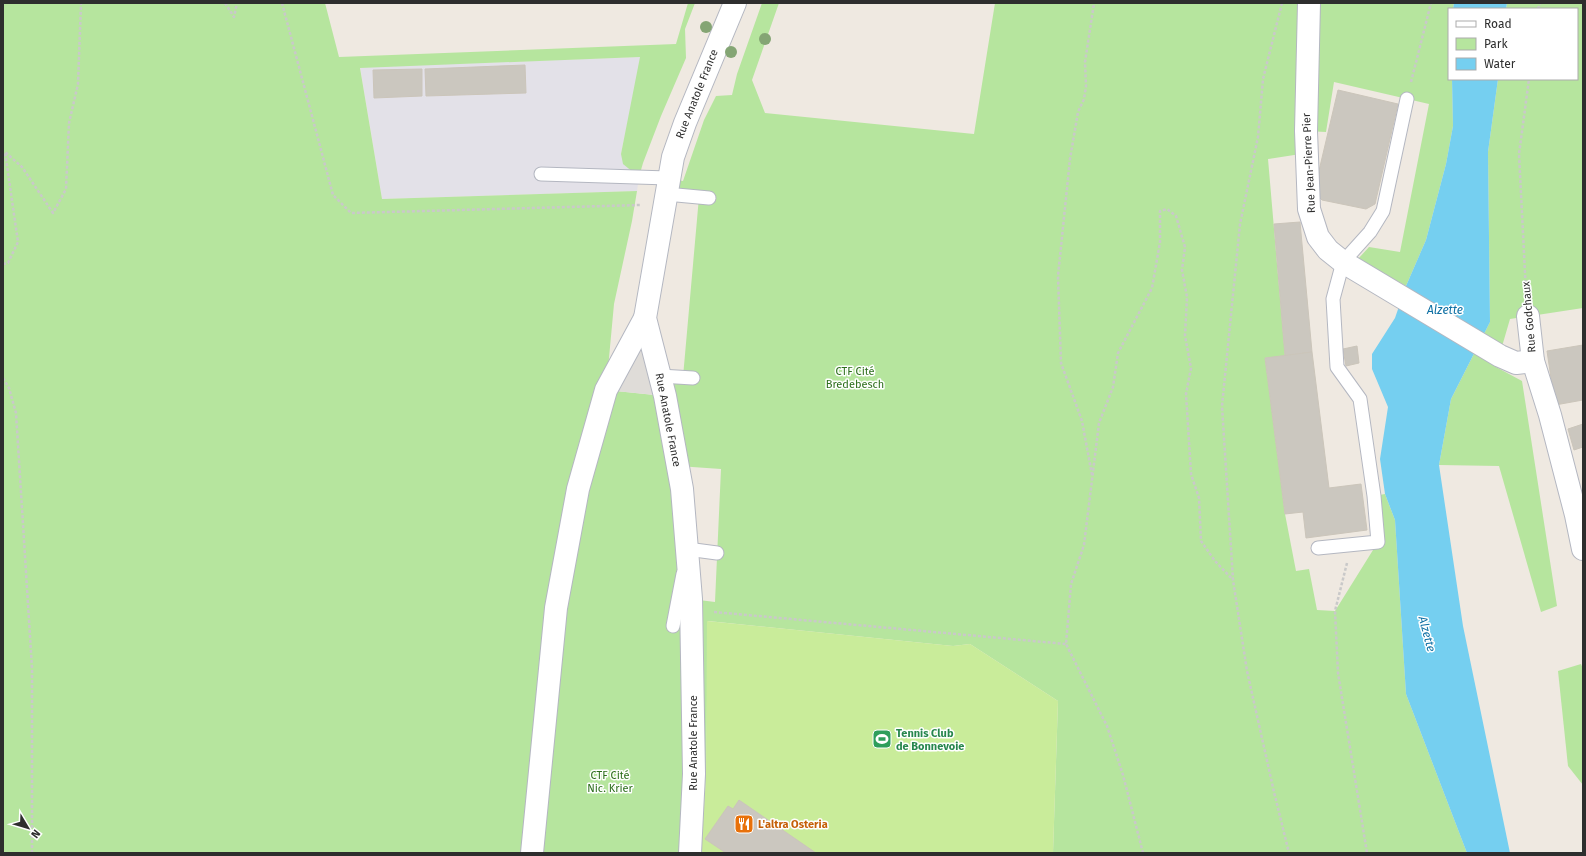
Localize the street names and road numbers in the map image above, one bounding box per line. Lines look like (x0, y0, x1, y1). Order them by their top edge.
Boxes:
street label: Rue Anatole France (673, 47, 721, 141)
street label: Rue Jean-Pierre Pier (1300, 112, 1318, 213)
street label: Rue Godchaux (1519, 280, 1539, 353)
street label: Rue Anatole France (653, 372, 683, 468)
street label: Rue Anatole France (687, 695, 700, 791)

